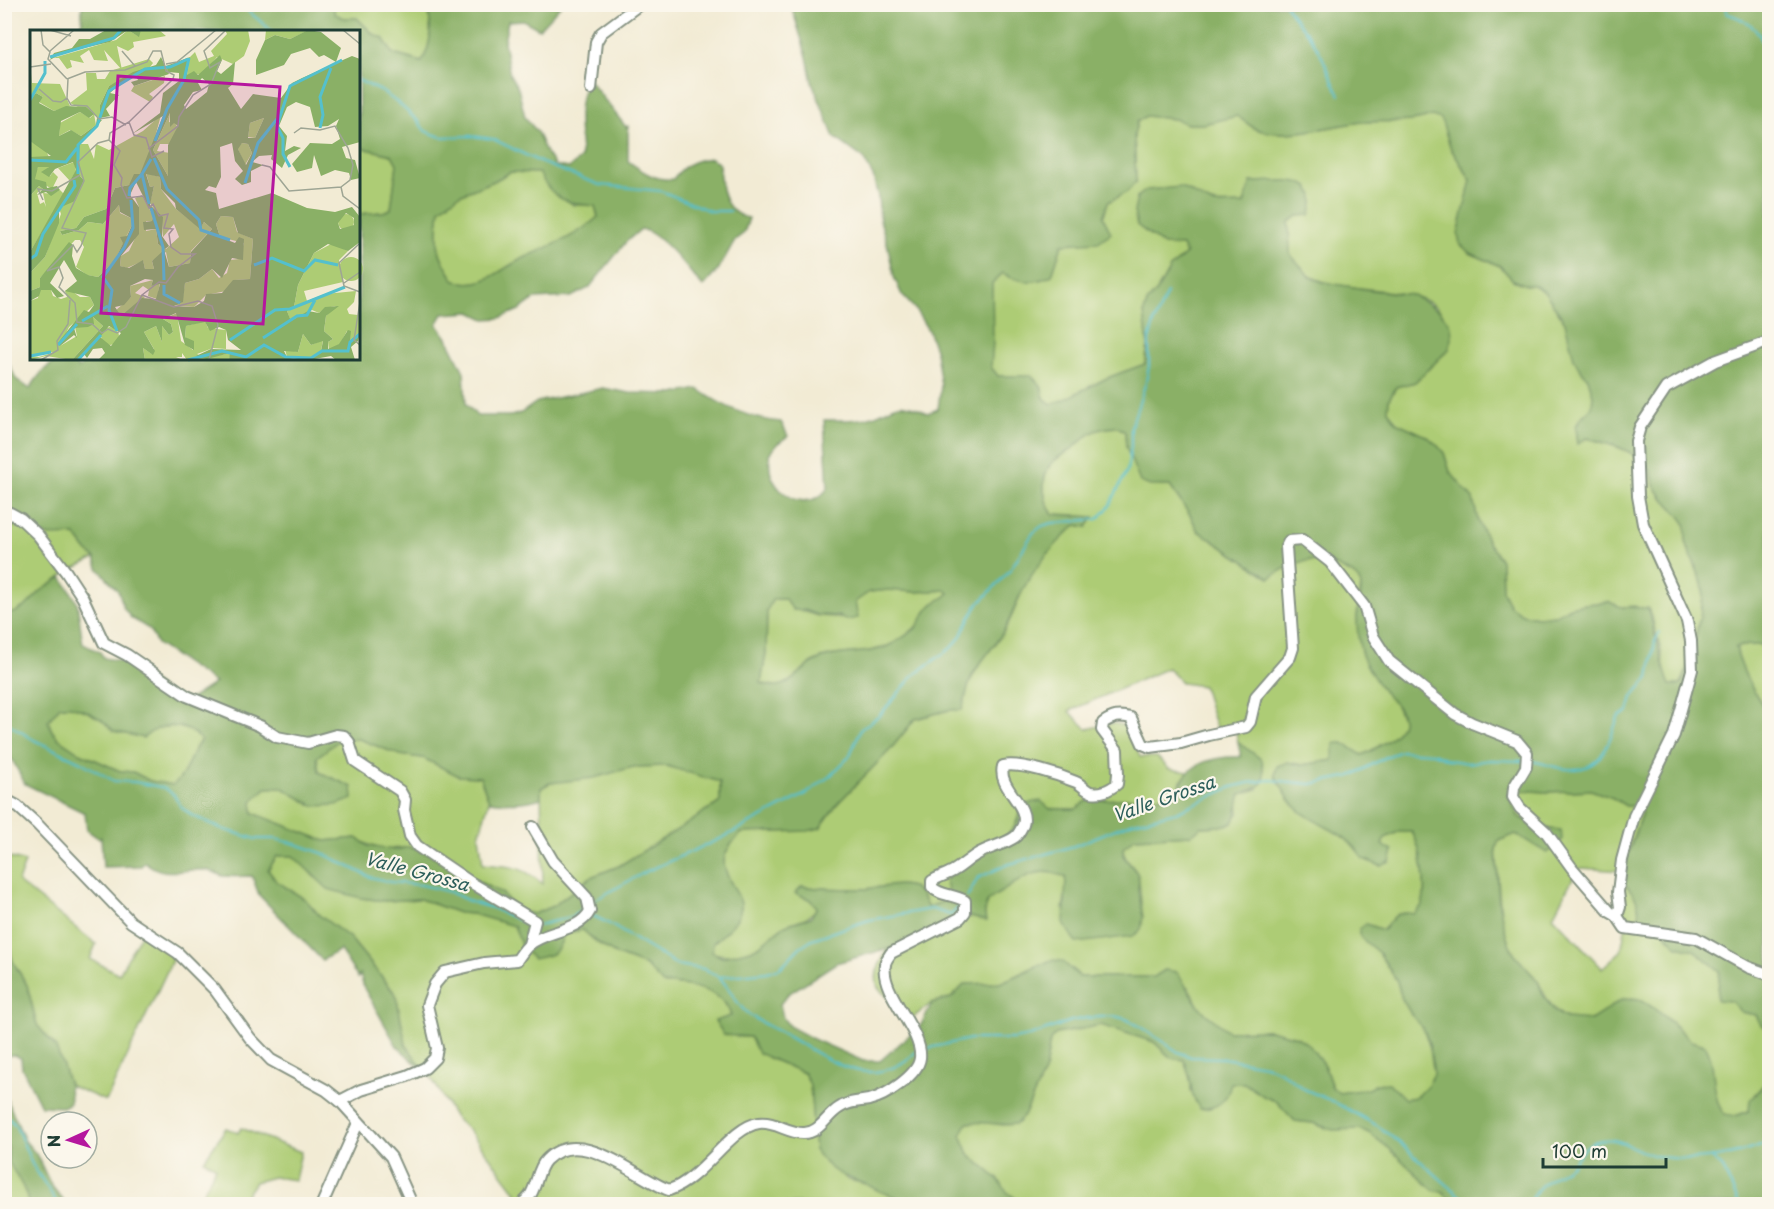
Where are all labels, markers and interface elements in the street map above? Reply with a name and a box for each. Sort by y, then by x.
inset map [30,30,360,360]
water label: Valle Grossa [1109,767,1219,828]
water label: Valle Grossa [362,844,473,898]
north arrow [39,1110,99,1170]
scale bar [1543,1131,1666,1169]
text: N [41,1134,65,1148]
text: 100 m [1552,1137,1607,1164]

